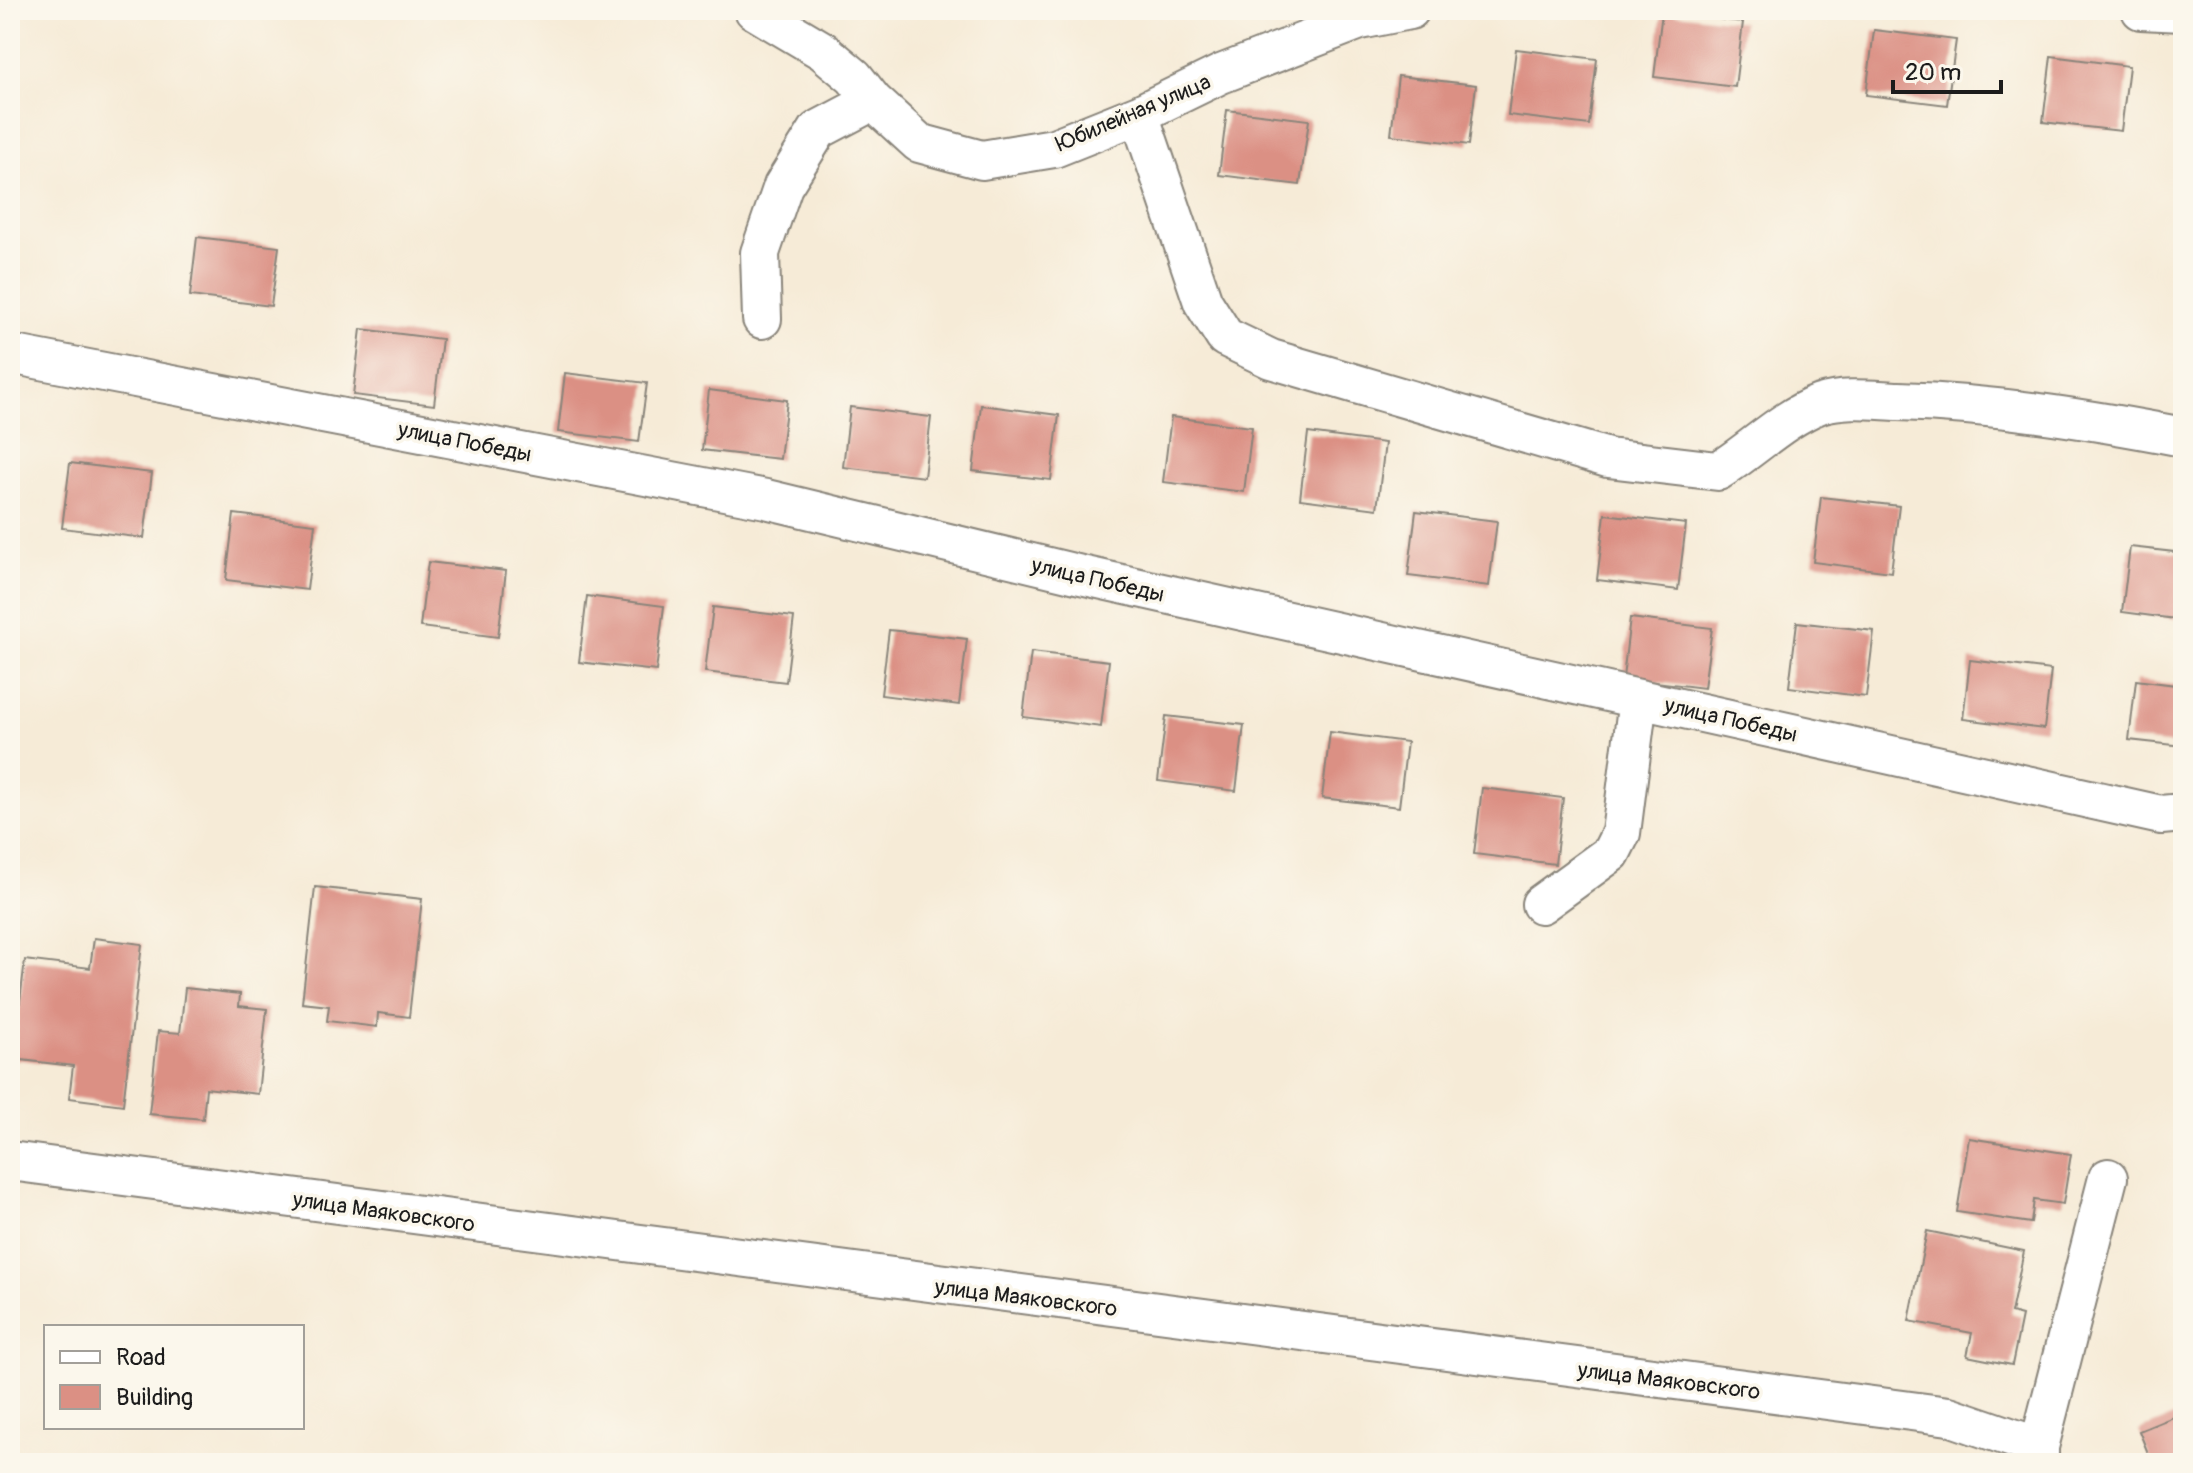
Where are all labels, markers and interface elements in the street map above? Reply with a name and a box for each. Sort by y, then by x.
scale bar [1893,44,2001,94]
text: 20 m [1905,58,1961,87]
street label: Юбилейная улица [1052,68,1215,158]
street label: улица Победы [395,415,534,469]
street label: улица Победы [1028,551,1167,609]
street label: улица Победы [1661,691,1800,749]
street label: улица Маяковского [290,1185,477,1239]
street label: улица Маяковского [932,1273,1119,1323]
legend [44,1325,304,1429]
text: Road [116,1343,166,1372]
street label: улица Маяковского [1575,1356,1762,1406]
text: Building [116,1383,193,1412]

